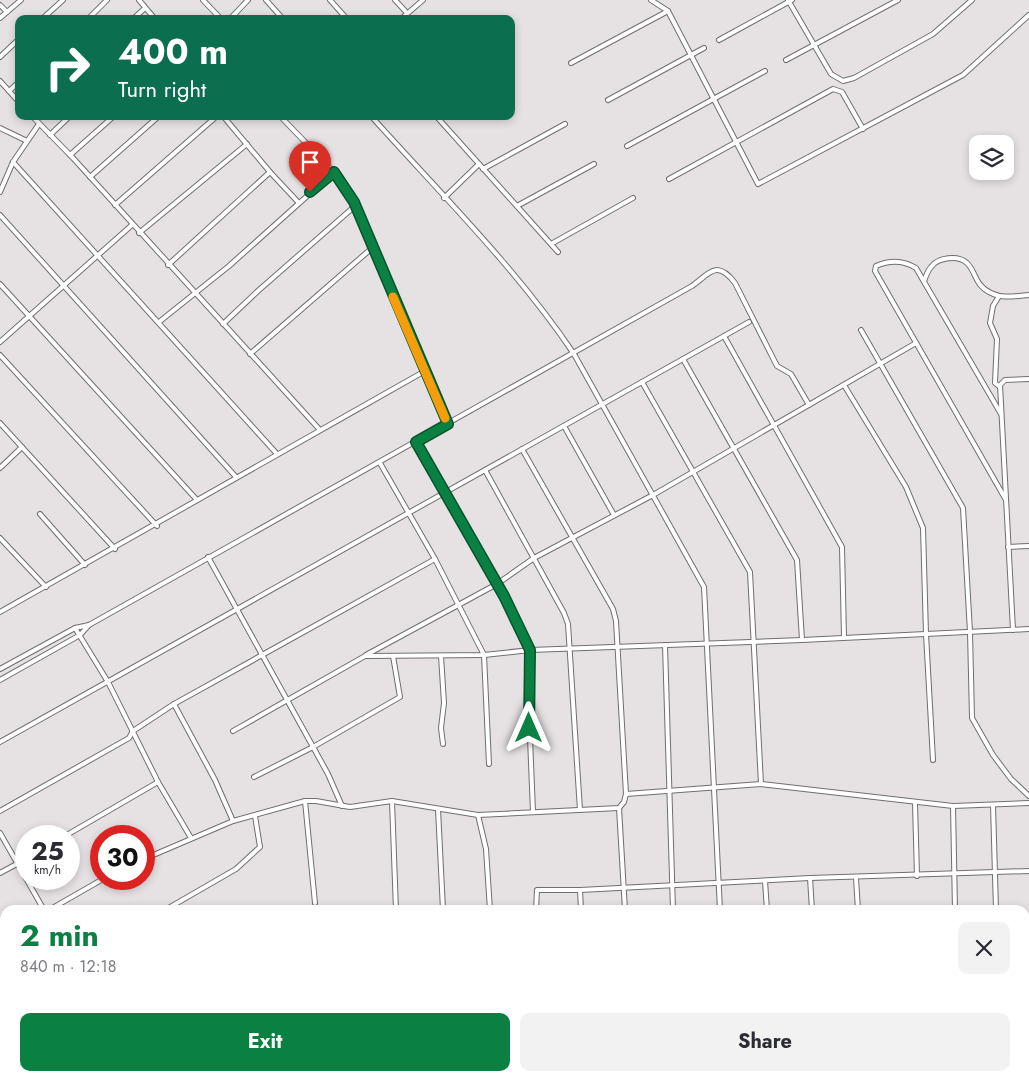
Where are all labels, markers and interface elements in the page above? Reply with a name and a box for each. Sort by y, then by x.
text: 400 m [118,27,228,77]
icon: right [35,35,100,100]
text: Turn right [118,73,206,105]
map controls [969,135,1014,180]
button: layers [969,135,1014,180]
pin [289,141,331,192]
icon: arrive [296,148,324,176]
position arrow [502,701,554,753]
speed limit sign: 30 [90,825,155,890]
text: 25 [31,833,64,869]
text: km/h [34,861,61,879]
text: 2 min [20,914,99,957]
button: close [958,922,1010,974]
text: 840 m · 12:18 [20,955,116,978]
button: Exit [20,1013,510,1071]
button: Share [520,1013,1010,1071]

